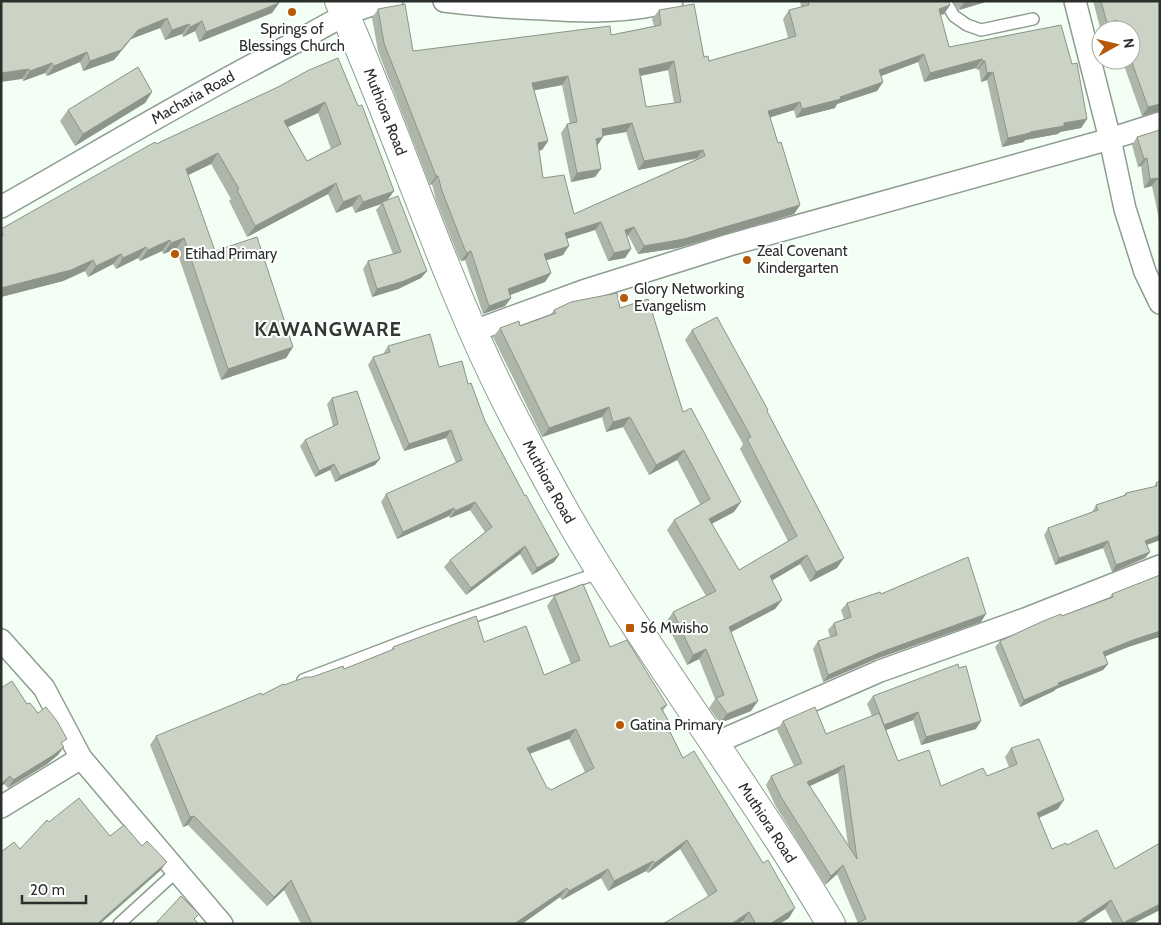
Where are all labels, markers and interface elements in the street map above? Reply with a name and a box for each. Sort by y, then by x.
marker: Springs of Blessings Church [286,6,298,18]
place label: Springs of Blessings Church [239,20,345,55]
north arrow [1091,20,1141,70]
text: N [1119,37,1138,49]
street label: Muthiora Road [360,66,410,158]
street label: Macharia Road [148,67,238,128]
place label: Zeal Covenant Kindergarten [757,242,848,277]
place label: Etihad Primary [185,245,278,263]
marker: Etihad Primary [169,248,181,260]
marker: Zeal Covenant Kindergarten [741,254,753,266]
place label: Glory Networking Evangelism [634,280,745,315]
marker: Glory Networking Evangelism [618,292,630,304]
district label: KAWANGWARE [254,317,402,341]
street label: Muthiora Road [519,437,579,527]
place label: 56 Mwisho [640,619,709,637]
marker: 56 Mwisho [624,622,636,634]
place label: Gatina Primary [630,716,724,734]
marker: Gatina Primary [614,719,626,731]
street label: Muthiora Road [734,779,800,866]
scale bar [22,872,86,904]
text: 20 m [30,881,65,899]

